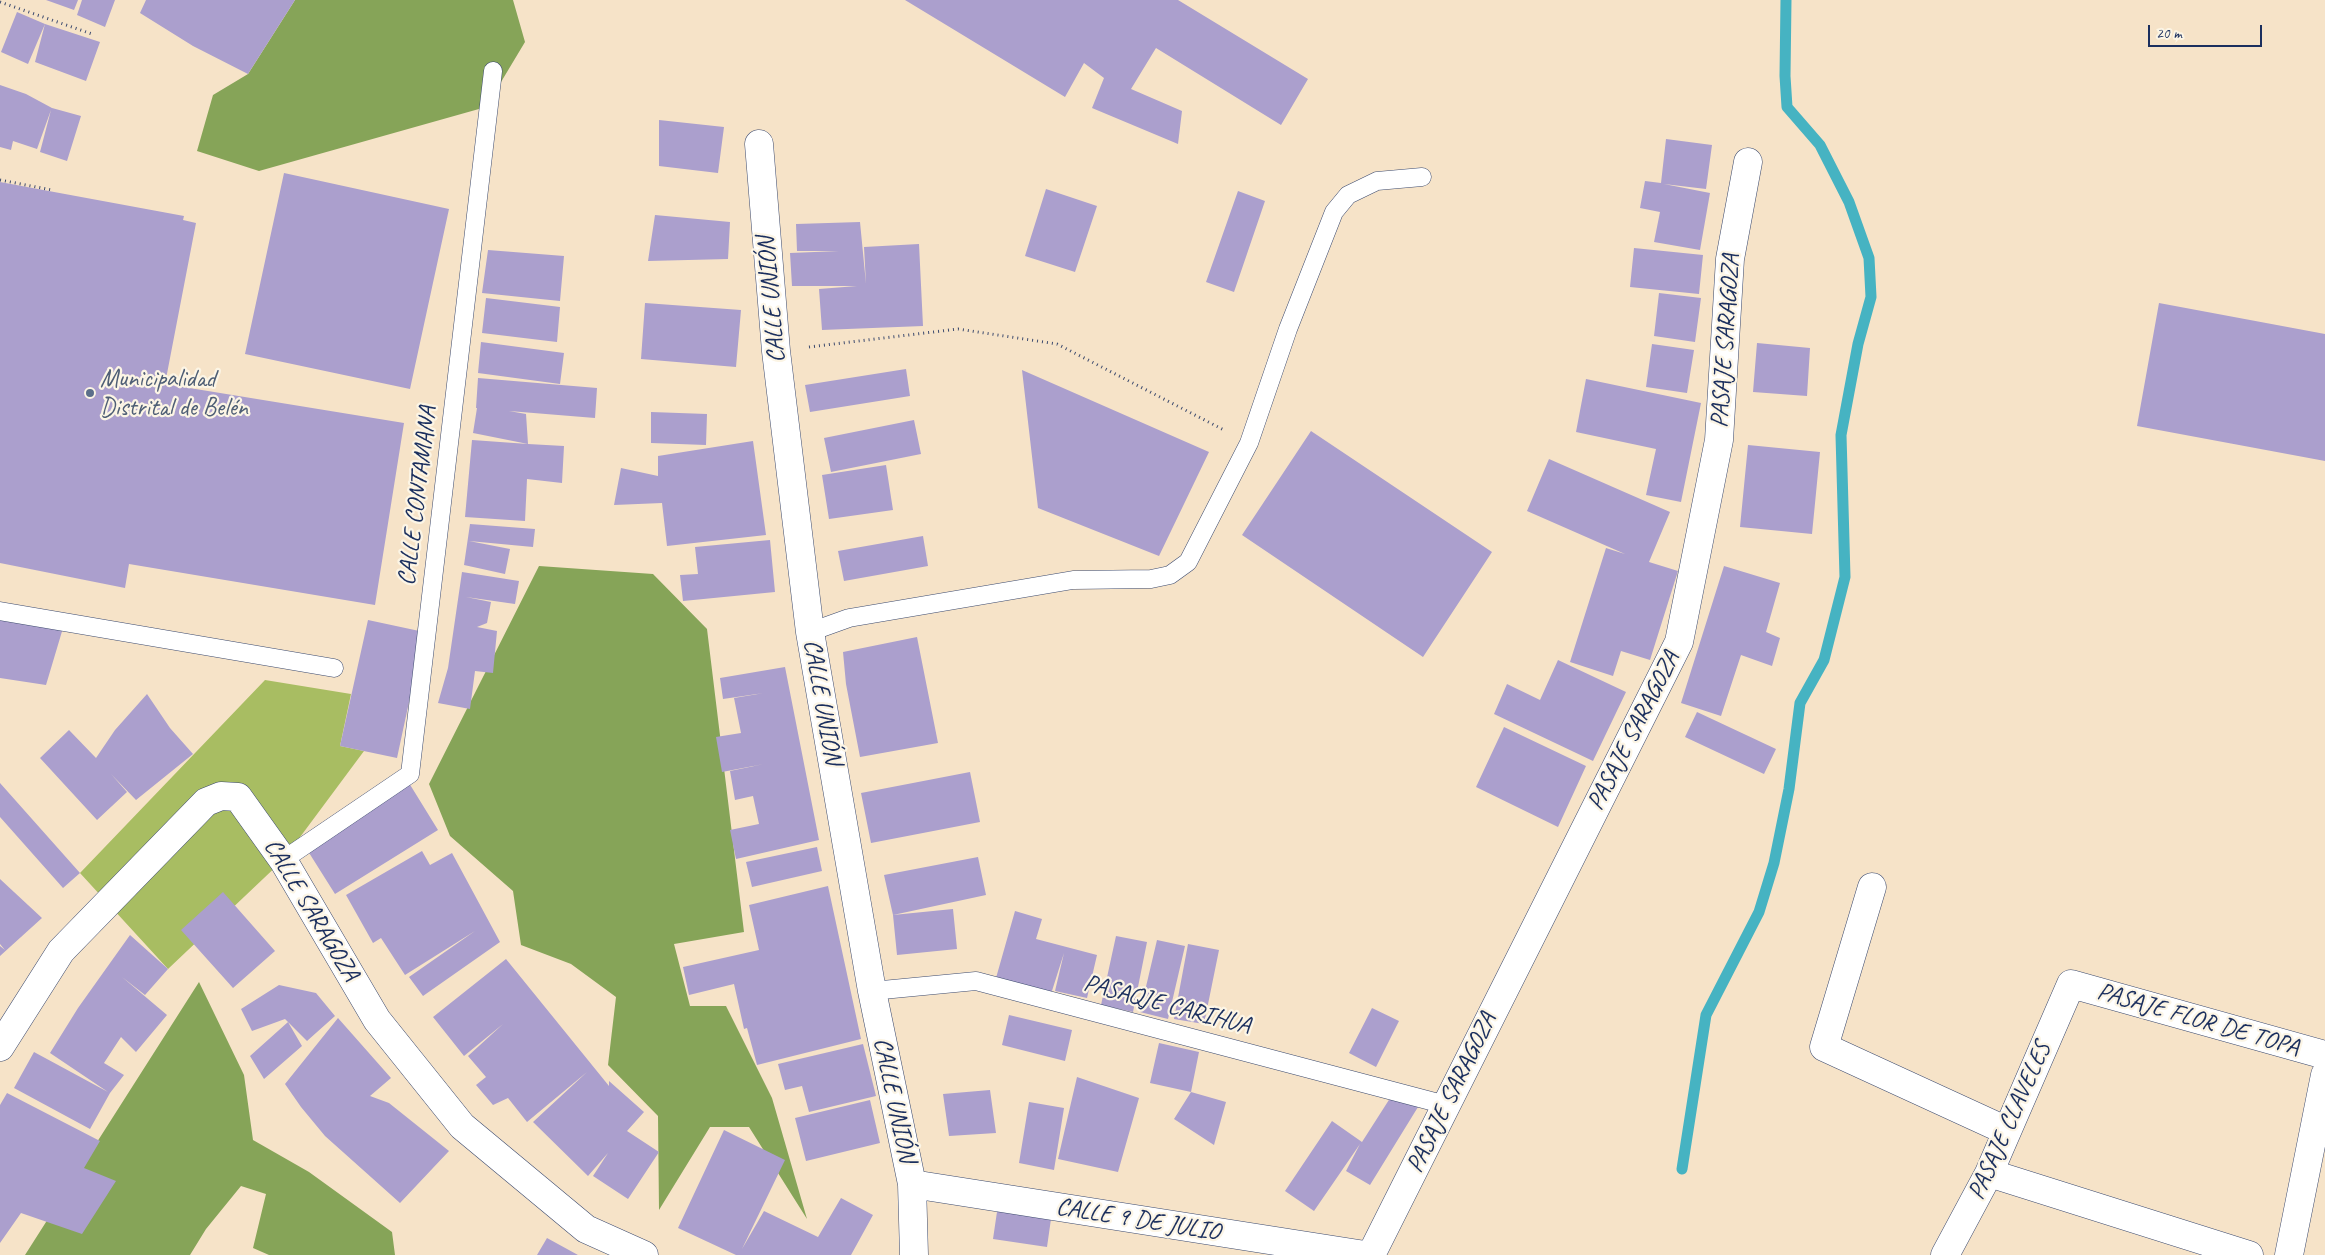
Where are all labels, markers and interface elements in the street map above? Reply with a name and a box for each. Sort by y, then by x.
scale bar [2150,15,2264,47]
text: 20 m [2156,24,2182,43]
street label: CALLE UNIÓN [752,236,792,364]
street label: PASAJE SARAGOZA [1705,253,1747,429]
place label: Municipalidad Distrital de Belén [100,364,248,423]
marker: Municipalidad Distrital de Belén [84,387,96,399]
street label: CALLE CONTAMANA [392,405,444,587]
street label: CALLE UNIÓN [796,637,848,767]
street label: PASAJE SARAGOZA [1581,647,1687,815]
street label: CALLE SARAGOZA [257,833,365,987]
street label: PASAQJE CARIHUA [1080,968,1254,1042]
street label: PASAJE FLOR DE TOPA [2094,977,2302,1063]
street label: PASAJE SARAGOZA [1400,1008,1504,1178]
street label: CALLE UNIÓN [866,1035,922,1165]
street label: PASAJE CLAVELES [1962,1038,2058,1204]
street label: CALLE 9 DE JULIO [1054,1192,1222,1248]

